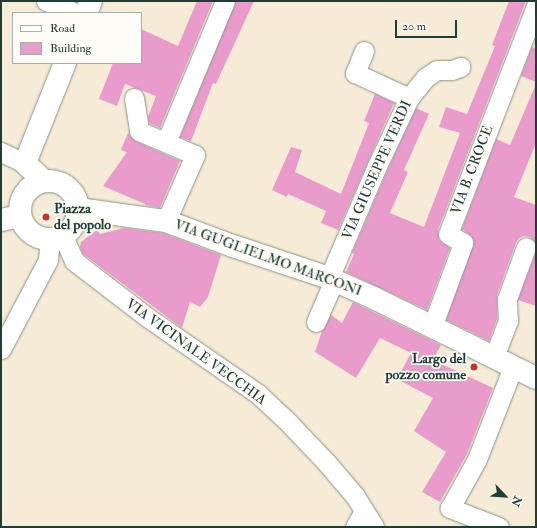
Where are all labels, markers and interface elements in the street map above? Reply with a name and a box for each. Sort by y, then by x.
legend [12,12,142,64]
scale bar [397,12,459,38]
text: 20 m [402,19,426,34]
text: Road [50,21,75,36]
text: Building [50,41,91,56]
street label: VIA GIUSEPPE VERDI [339,98,415,242]
street label: VIA B. CROCE [447,123,497,217]
place label: Piazza del popolo [54,201,111,234]
marker: Piazza del popolo [41,212,51,222]
street label: VIA GUGLIELMO MARCONI [172,216,364,300]
street label: VIA VICINALE VECCHIA [123,295,269,409]
place label: Largo del pozzo comune [386,351,466,384]
marker: Largo del pozzo comune [469,362,479,372]
north arrow [485,476,525,516]
text: N [508,494,524,508]

